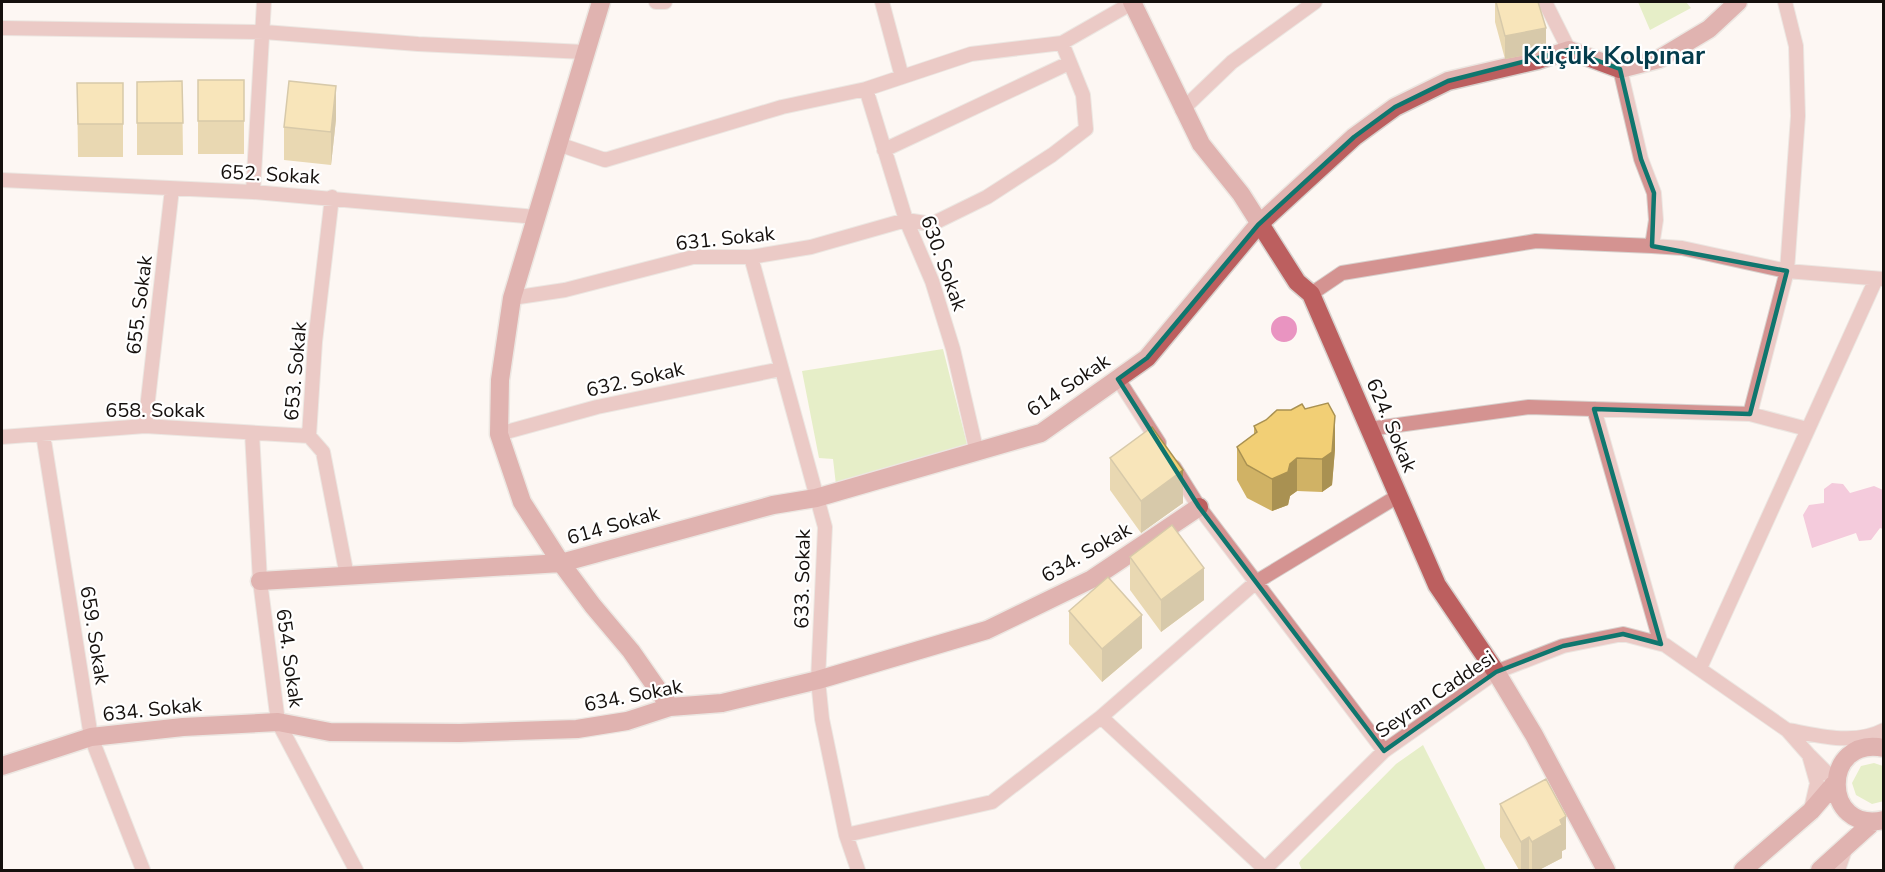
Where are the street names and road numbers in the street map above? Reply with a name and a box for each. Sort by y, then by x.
street label: 652. Sokak [220,158,321,191]
street label: 630. Sokak [914,212,974,316]
street label: 631. Sokak [674,220,777,257]
street label: 655. Sokak [120,253,159,356]
street label: 653. Sokak [278,319,313,422]
street label: 614 Sokak [1021,347,1116,423]
street label: 632. Sokak [584,355,688,404]
street label: 624. Sokak [1360,374,1424,477]
street label: 658. Sokak [105,397,206,424]
street label: 614 Sokak [564,499,664,552]
street label: 634. Sokak [1036,515,1137,589]
street label: 633. Sokak [788,528,817,629]
street label: 659. Sokak [73,584,116,687]
street label: 654. Sokak [269,607,310,710]
street label: Seyran Caddesi [1370,644,1501,745]
street label: 634. Sokak [582,673,686,718]
street label: 634. Sokak [101,691,204,728]

